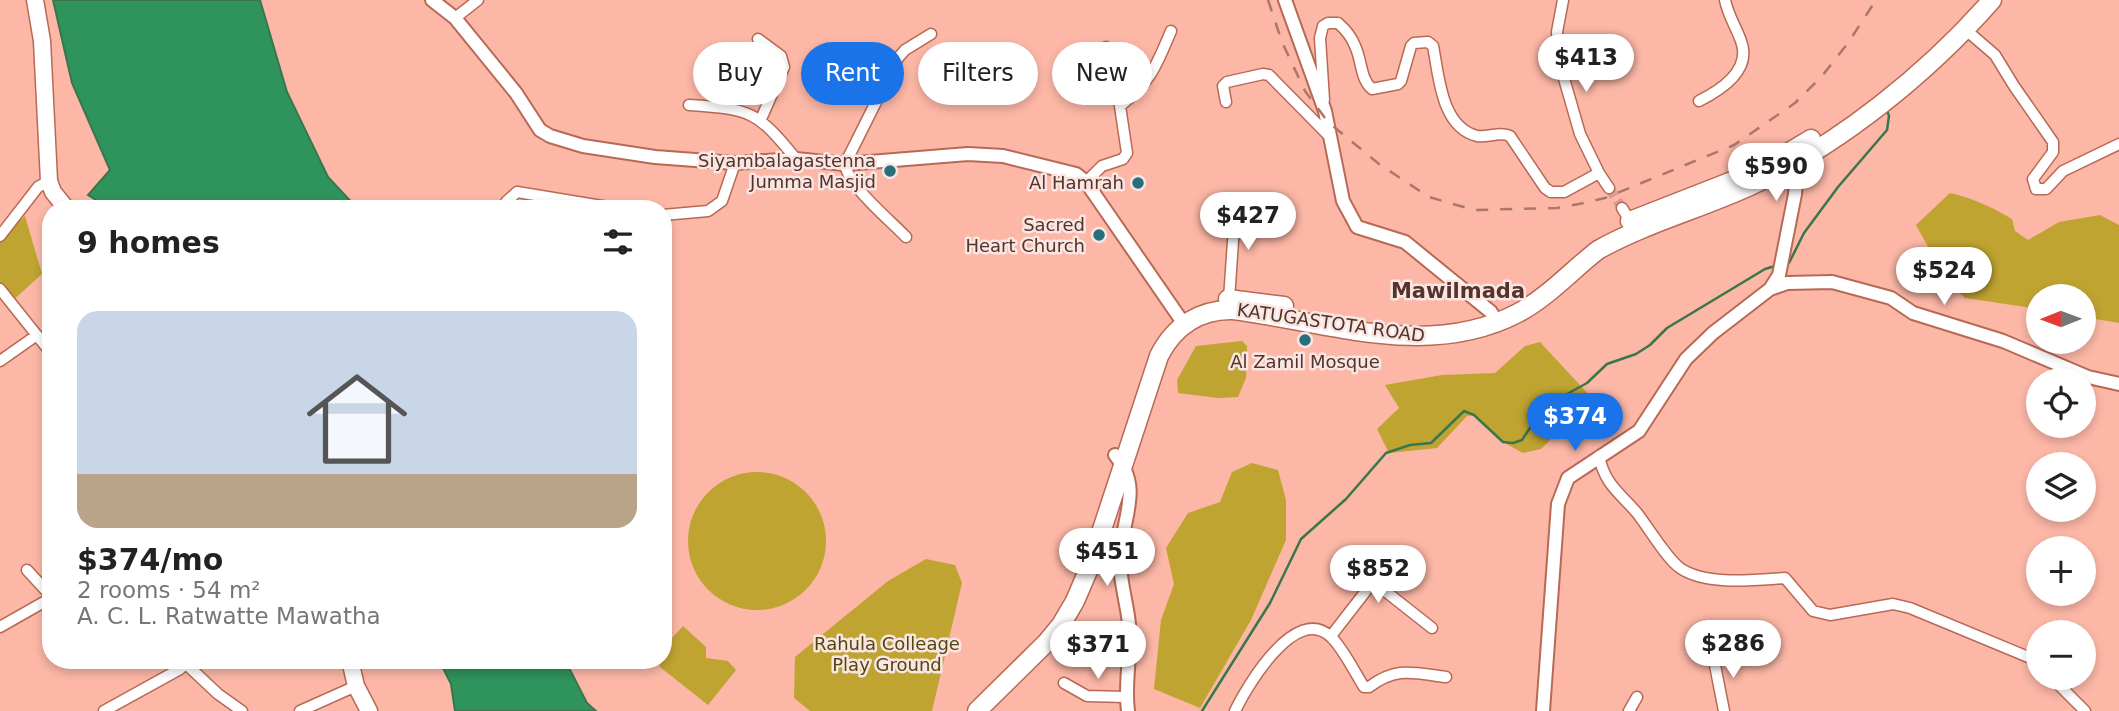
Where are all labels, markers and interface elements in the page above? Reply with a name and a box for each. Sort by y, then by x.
pin: $413 [1545,34,1627,94]
chip: Buy [693,42,787,105]
chip: Rent [801,42,904,105]
chip: Filters [918,42,1038,105]
chip: New [1052,42,1152,105]
text: $413 [1554,44,1618,70]
pin: $590 [1735,144,1817,203]
place label: Siyambalagastenna Jumma Masjid [698,150,876,192]
text: $590 [1744,153,1808,179]
marker: Siyambalagastenna Jumma Masjid [882,163,898,179]
place label: Al Hamrah [1029,172,1124,193]
marker: Al Hamrah [1130,175,1146,191]
pin: $427 [1207,192,1289,252]
text: $427 [1216,202,1280,228]
place label: Sacred Heart Church [965,214,1085,256]
icon: filters [599,223,637,261]
text: 9 homes [77,225,220,260]
marker: Sacred Heart Church [1091,227,1107,243]
pin: $524 [1903,247,1985,307]
text: $524 [1912,257,1976,283]
district label: Mawilmada [1391,279,1525,303]
north arrow [2026,284,2096,354]
map controls [2026,284,2096,690]
street label: KATUGASTOTA ROAD [1236,299,1426,346]
marker: Al Zamil Mosque [1297,332,1313,348]
place label: Al Zamil Mosque [1230,351,1380,372]
icon: home [294,356,420,482]
button: locate [2026,368,2096,438]
pin: $374 [1534,393,1616,453]
text: $374 [1543,403,1607,429]
button: layers [2026,452,2096,522]
pin: $451 [1066,528,1148,588]
button: + [2026,536,2096,606]
text: $451 [1075,538,1139,564]
text: $374/mo [77,542,223,577]
pin: $852 [1337,546,1419,605]
text: $852 [1346,555,1410,581]
text: 2 rooms · 54 m² [77,577,261,603]
text: A. C. L. Ratwatte Mawatha [77,603,381,629]
pin: $286 [1692,620,1774,680]
button: − [2026,620,2096,690]
pin: $371 [1057,622,1139,681]
text: $286 [1701,630,1765,656]
text: $371 [1066,631,1130,657]
park label: Rahula Colleage Play Ground [814,633,960,675]

